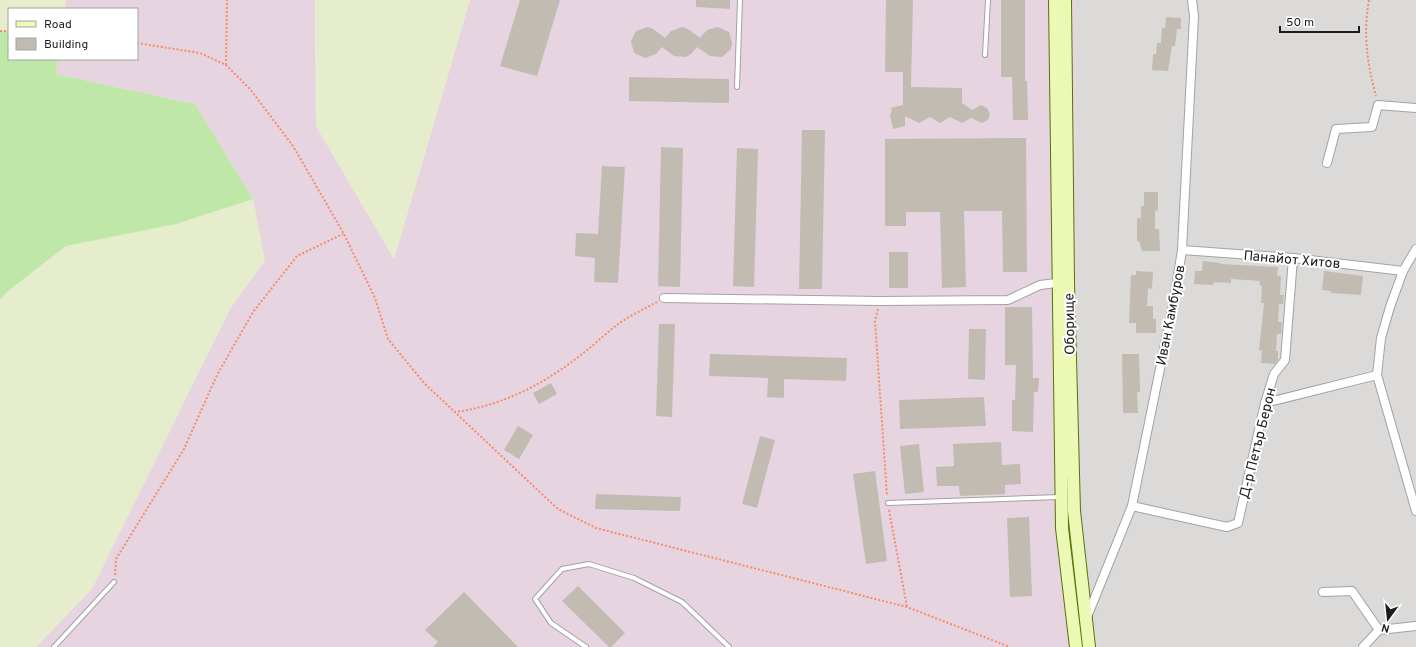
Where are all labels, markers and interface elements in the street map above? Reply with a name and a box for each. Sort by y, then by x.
legend [8,8,138,60]
scale bar [1280,8,1359,34]
text: 50 m [1286,15,1314,31]
text: Road [44,17,72,33]
text: Building [44,37,88,53]
street label: Панайот Хитов [1243,248,1341,273]
street label: Иван Камбуров [1153,264,1190,367]
street label: Оборище [1061,293,1080,355]
street label: Д-р Петър Берон [1236,386,1280,501]
north arrow [1368,599,1408,639]
text: N [1380,620,1391,635]

